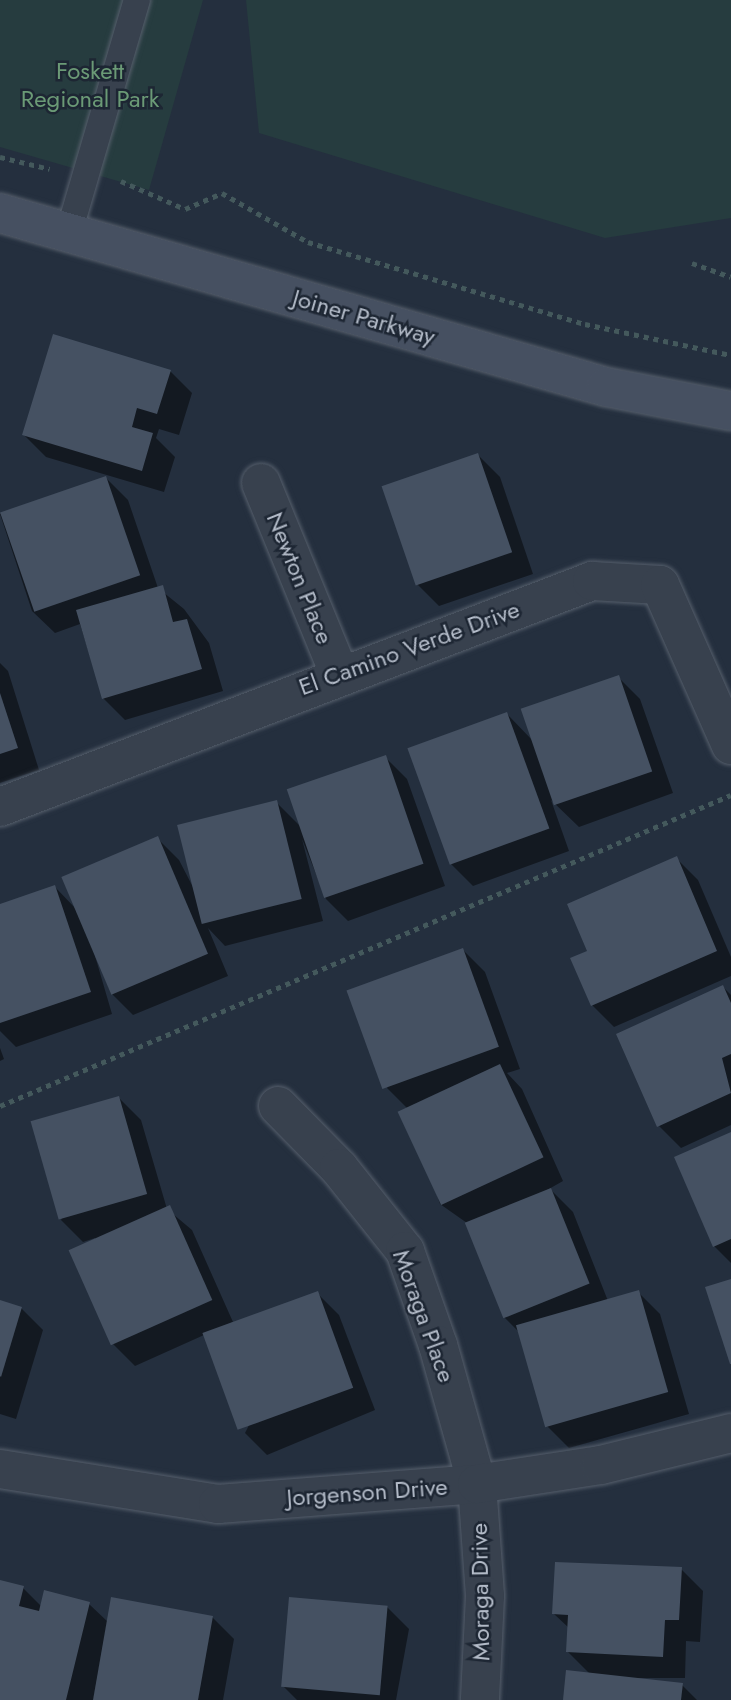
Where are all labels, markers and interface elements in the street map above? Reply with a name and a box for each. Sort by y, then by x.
park label: Foskett Regional Park [21,57,159,113]
street label: Joiner Parkway [289,283,439,351]
street label: Newton Place [260,508,340,648]
street label: El Camino Verde Drive [295,595,523,701]
street label: Moraga Place [387,1246,461,1386]
street label: Jorgenson Drive [286,1472,448,1512]
street label: Moraga Drive [464,1523,496,1661]

